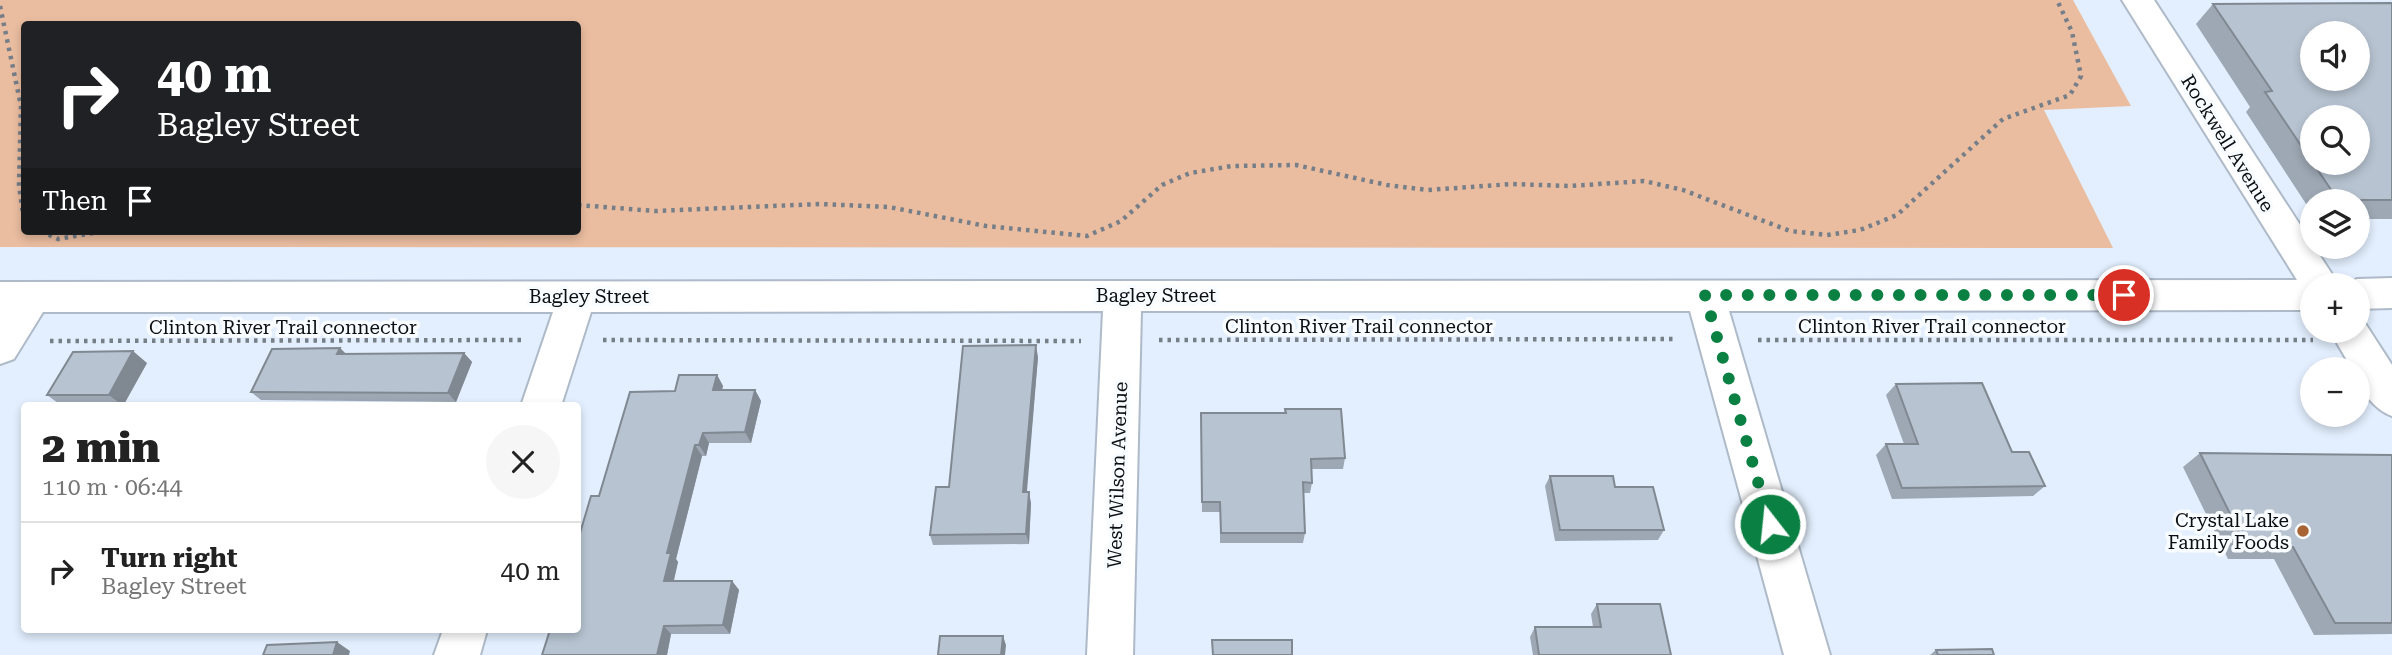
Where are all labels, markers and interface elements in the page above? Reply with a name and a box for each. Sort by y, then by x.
map controls [2300,21,2370,427]
button: sound [2300,21,2370,91]
text: 40 m [157,47,272,104]
icon: right [42,49,133,140]
street label: Rockwell Avenue [2176,70,2279,216]
button: search [2300,105,2370,175]
text: Bagley Street [157,106,360,144]
icon: arrive [121,182,159,220]
text: Then [42,186,107,216]
button: layers [2300,189,2370,259]
pin [2094,265,2154,325]
button: + [2300,273,2370,343]
icon: arrive [2105,276,2143,314]
street label: Bagley Street [1096,284,1216,307]
street label: Bagley Street [529,285,649,308]
street label: Clinton River Trail connector [1225,315,1493,338]
street label: Clinton River Trail connector [1798,315,2066,338]
street label: Clinton River Trail connector [149,316,417,339]
button: − [2300,357,2370,427]
street label: West Wilson Avenue [1103,381,1132,569]
text: 2 min [42,423,160,472]
button: close [486,425,560,499]
text: 110 m · 06:44 [42,474,182,501]
position arrow [1733,487,1807,561]
place label: Crystal Lake Family Foods [2168,509,2289,554]
marker: Crystal Lake Family Foods [2295,523,2311,539]
text: Turn right [101,543,237,573]
icon: right [42,552,80,590]
text: 40 m [501,556,560,586]
text: Bagley Street [101,573,247,600]

